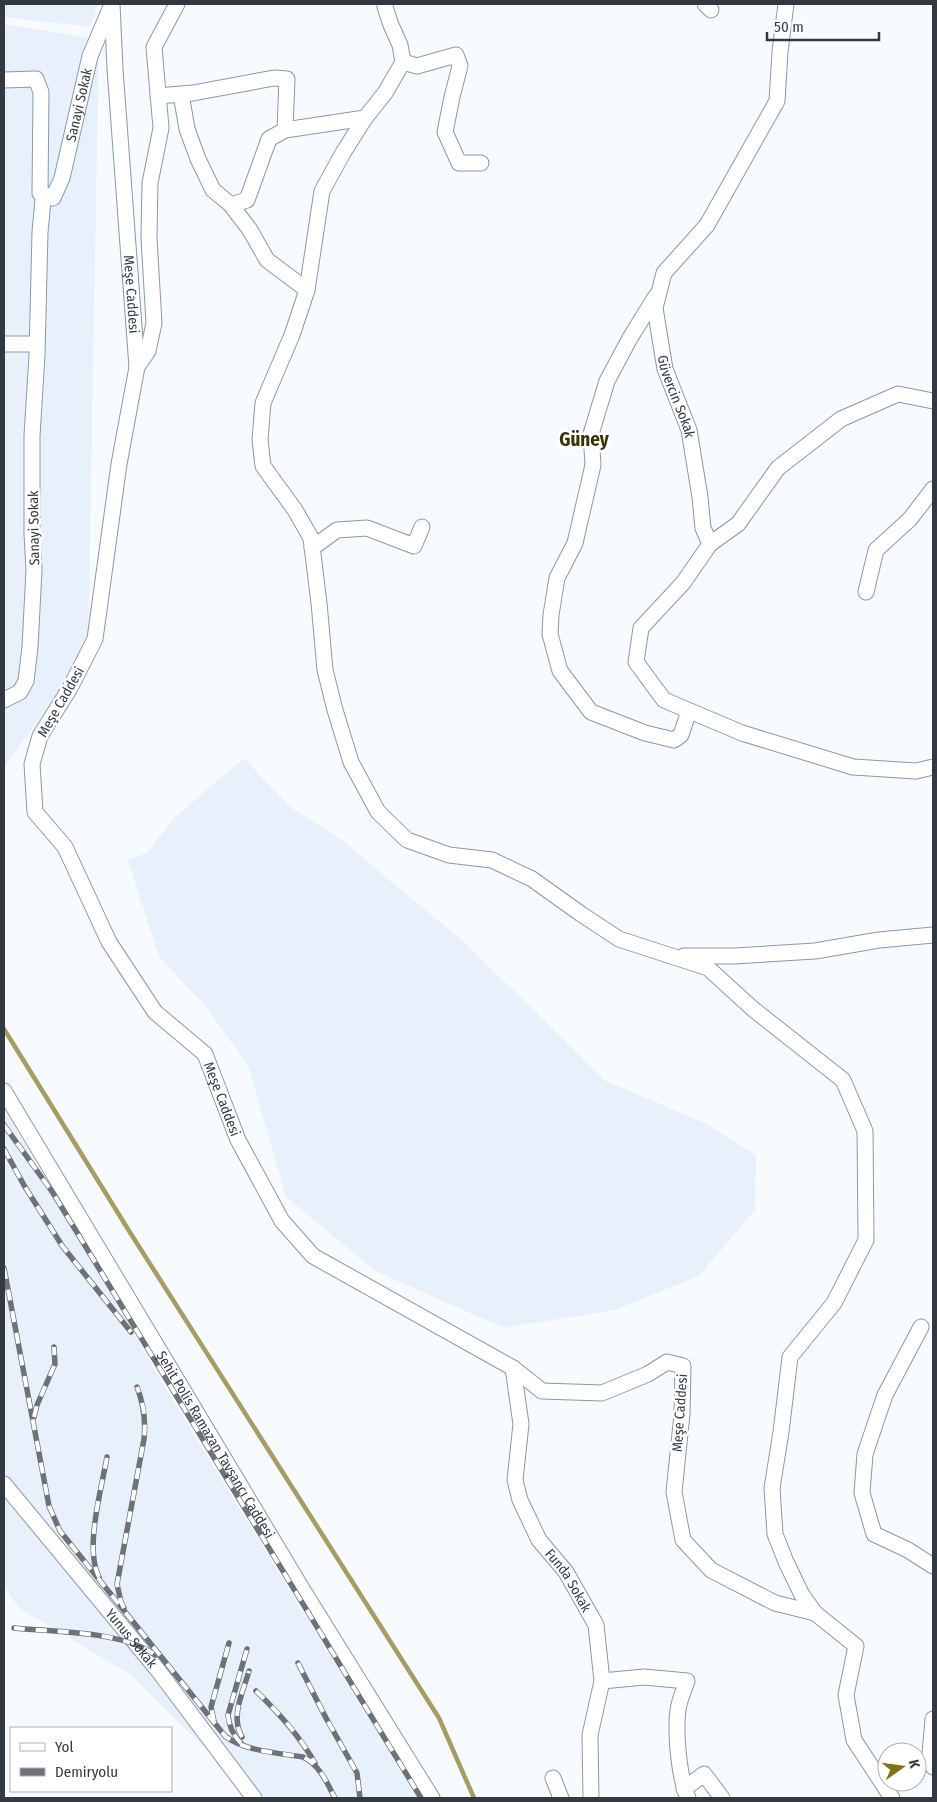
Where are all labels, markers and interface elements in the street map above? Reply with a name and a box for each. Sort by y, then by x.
scale bar [767,10,880,42]
text: 50 m [774,18,804,36]
street label: Sanayi Sokak [62,66,96,143]
street label: Meşe Caddesi [120,255,143,334]
street label: Güvercin Sokak [654,354,699,440]
district label: Güney [559,428,610,451]
street label: Sanayi Sokak [25,490,43,566]
street label: Meşe Caddesi [34,664,88,740]
street label: Meşe Caddesi [200,1059,244,1139]
street label: Şehit Polis Ramazan Tavşancı Caddesi [153,1348,278,1541]
street label: Meşe Caddesi [669,1373,691,1453]
street label: Funda Sokak [542,1545,595,1615]
street label: Yunus Sokak [102,1605,161,1672]
legend [10,1727,172,1792]
text: Yol [55,1738,73,1756]
north arrow [877,1742,927,1792]
text: K [905,1758,924,1771]
text: Demiryolu [55,1763,118,1781]

